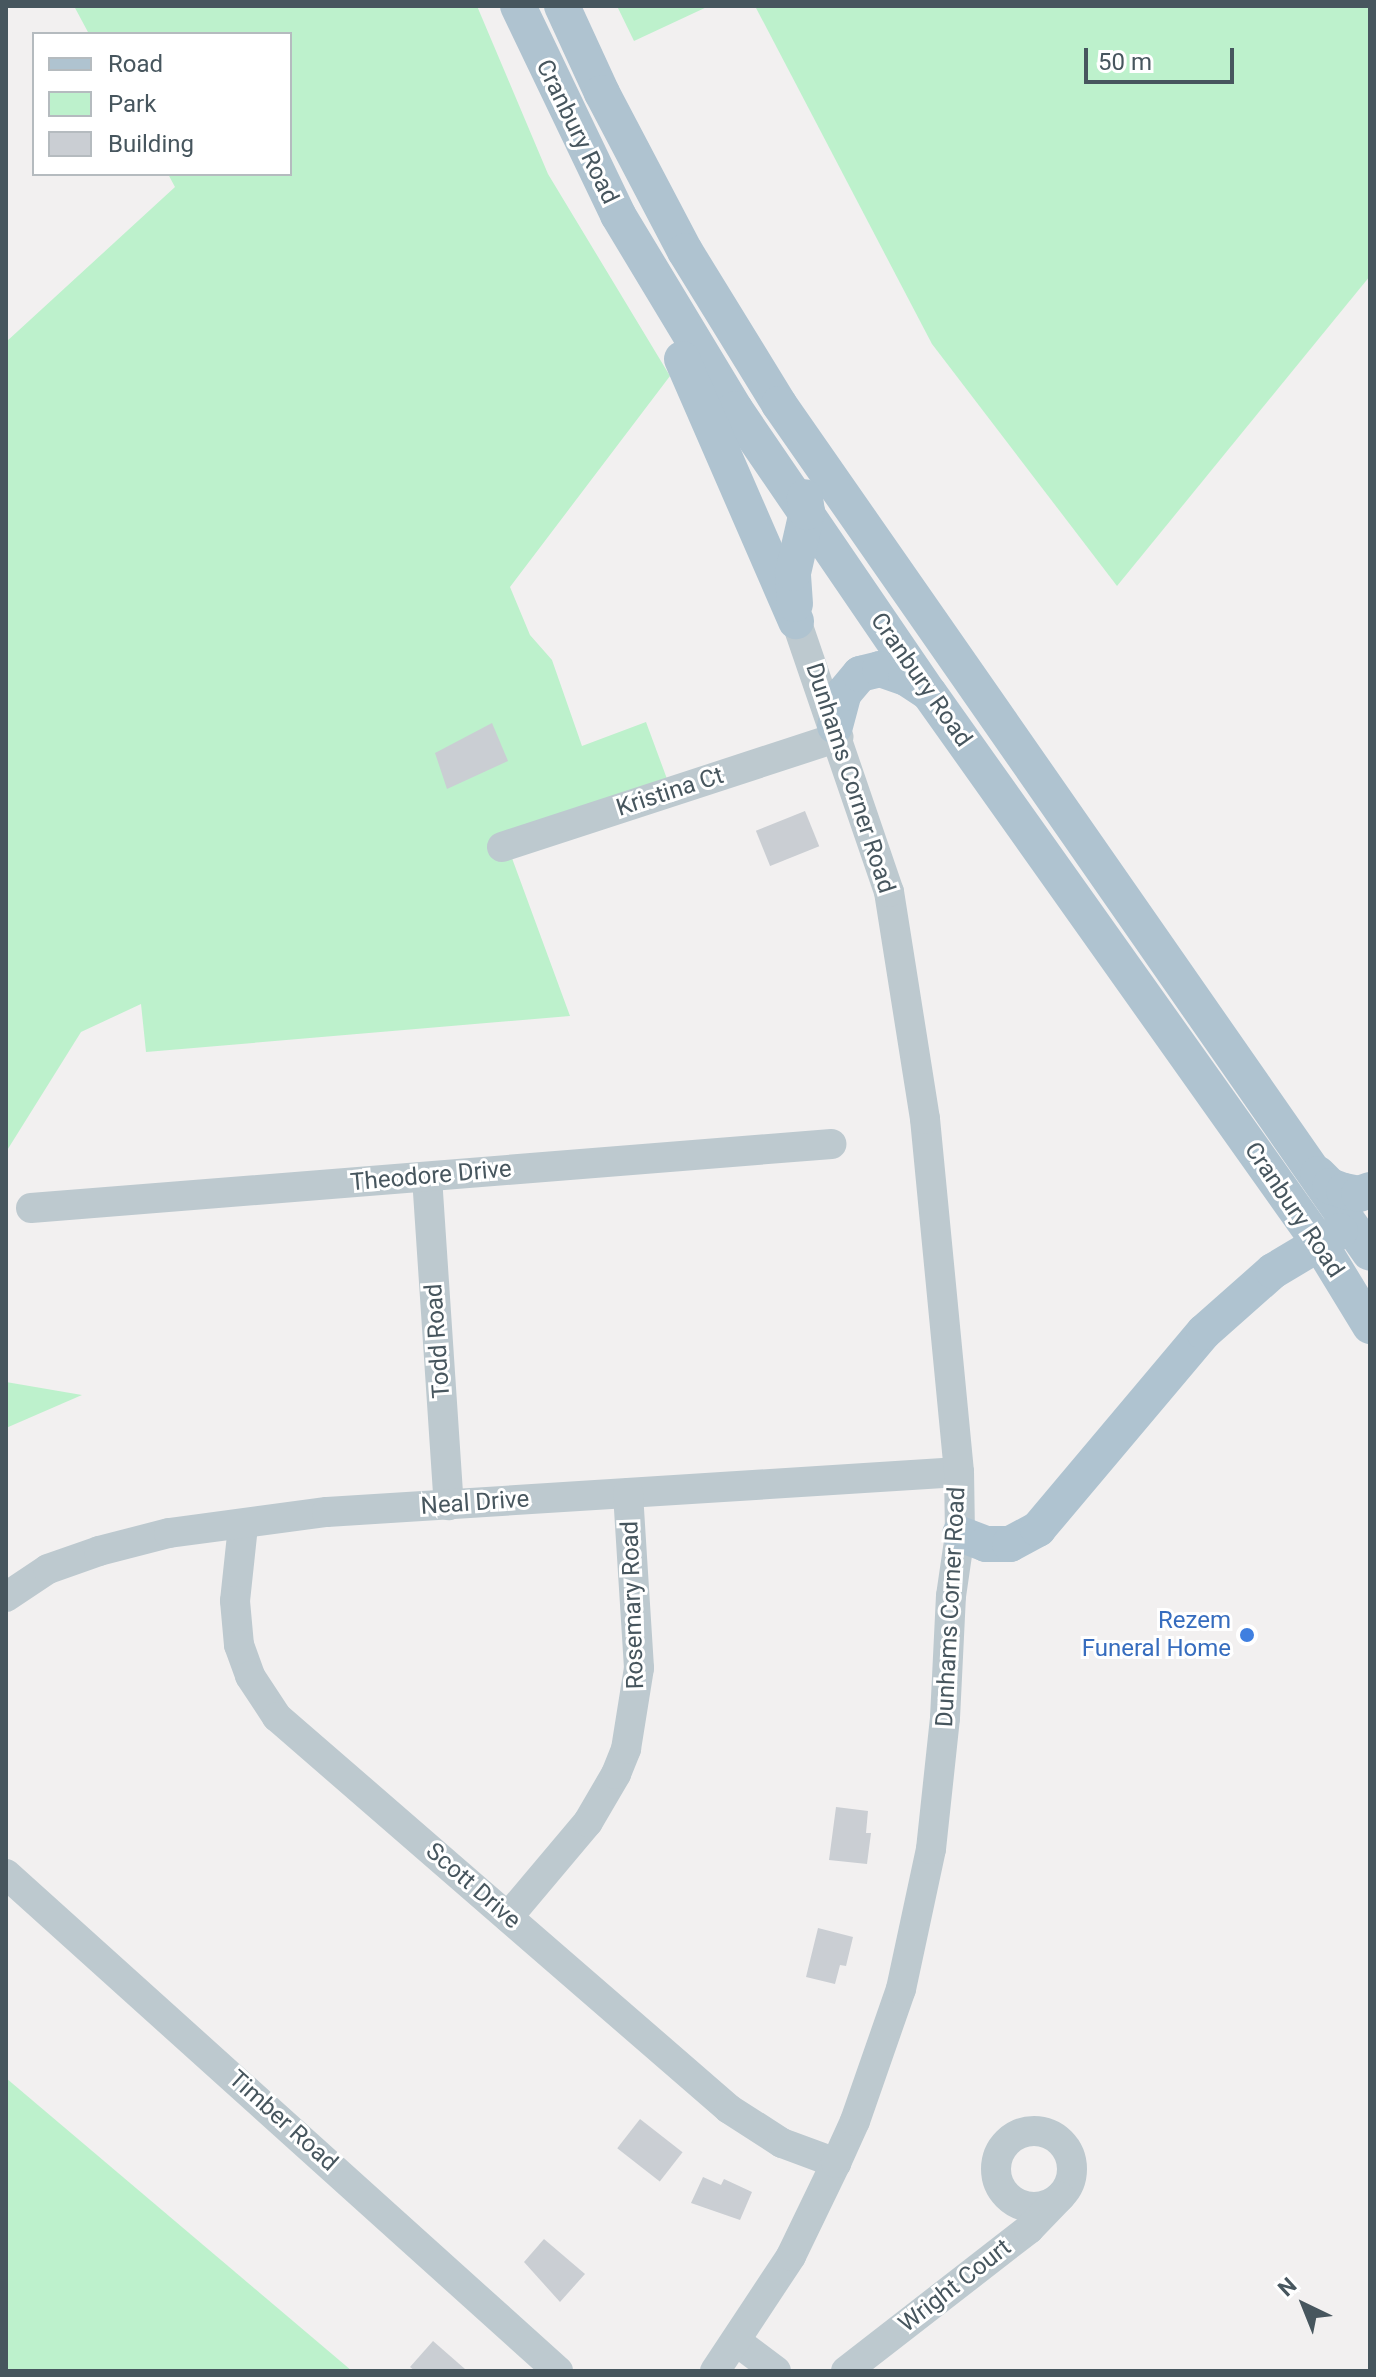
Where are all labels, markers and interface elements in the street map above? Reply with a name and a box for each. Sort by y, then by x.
legend [32,32,292,176]
scale bar [1088,32,1238,82]
text: 50 m [1098,48,1152,76]
text: Road [108,50,163,78]
street label: Cranbury Road [530,55,624,209]
text: Park [108,90,156,118]
text: Building [108,130,194,158]
street label: Cranbury Road [864,607,978,753]
street label: Dunhams Corner Road [799,659,901,897]
street label: Kristina Ct [613,761,727,823]
street label: Cranbury Road [1238,1137,1350,1283]
street label: Theodore Drive [349,1155,513,1197]
street label: Todd Road [420,1283,456,1399]
street label: Neal Drive [420,1485,530,1521]
street label: Dunhams Corner Road [930,1486,972,1728]
street label: Rosemary Road [616,1520,650,1690]
place label: Rezem Funeral Home [1082,1607,1231,1663]
marker: Rezem Funeral Home [1238,1626,1256,1644]
street label: Scott Drive [420,1837,526,1935]
street label: Timber Road [223,2065,343,2177]
street label: Wright Court [893,2233,1017,2339]
north arrow [1264,2265,1344,2345]
text: N [1273,2273,1301,2302]

